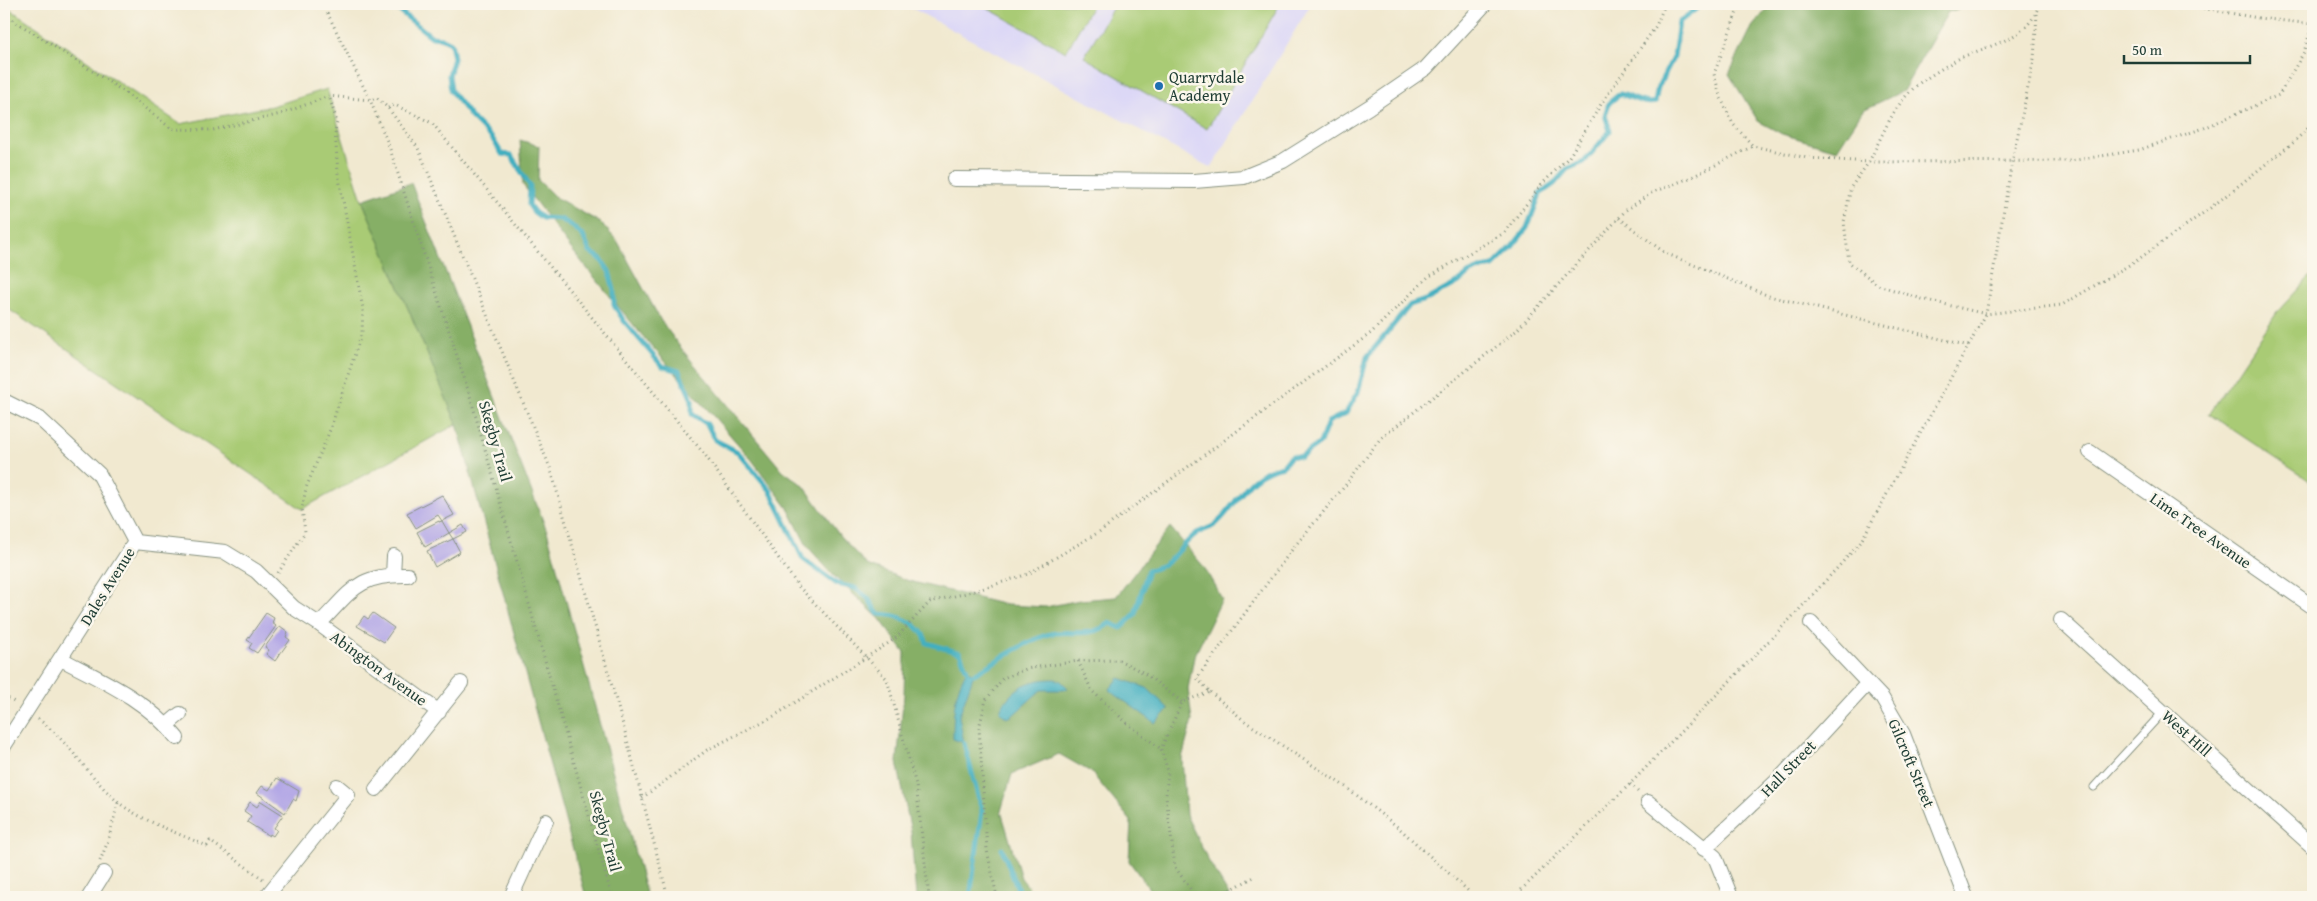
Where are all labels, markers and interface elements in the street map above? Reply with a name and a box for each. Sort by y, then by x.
scale bar [2124,32,2251,64]
text: 50 m [2132,39,2163,60]
place label: Quarrydale Academy [1169,65,1244,107]
marker: Quarrydale Academy [1153,80,1165,92]
street label: Skegby Trail [473,398,519,485]
street label: Lime Tree Avenue [2145,486,2257,574]
street label: Dales Avenue [73,542,141,630]
street label: Abington Avenue [325,625,433,711]
street label: West Hill [2157,704,2218,762]
street label: Gilcroft Street [1882,715,1942,812]
street label: Hall Street [1755,734,1822,802]
street label: Skegby Trail [584,788,628,875]

